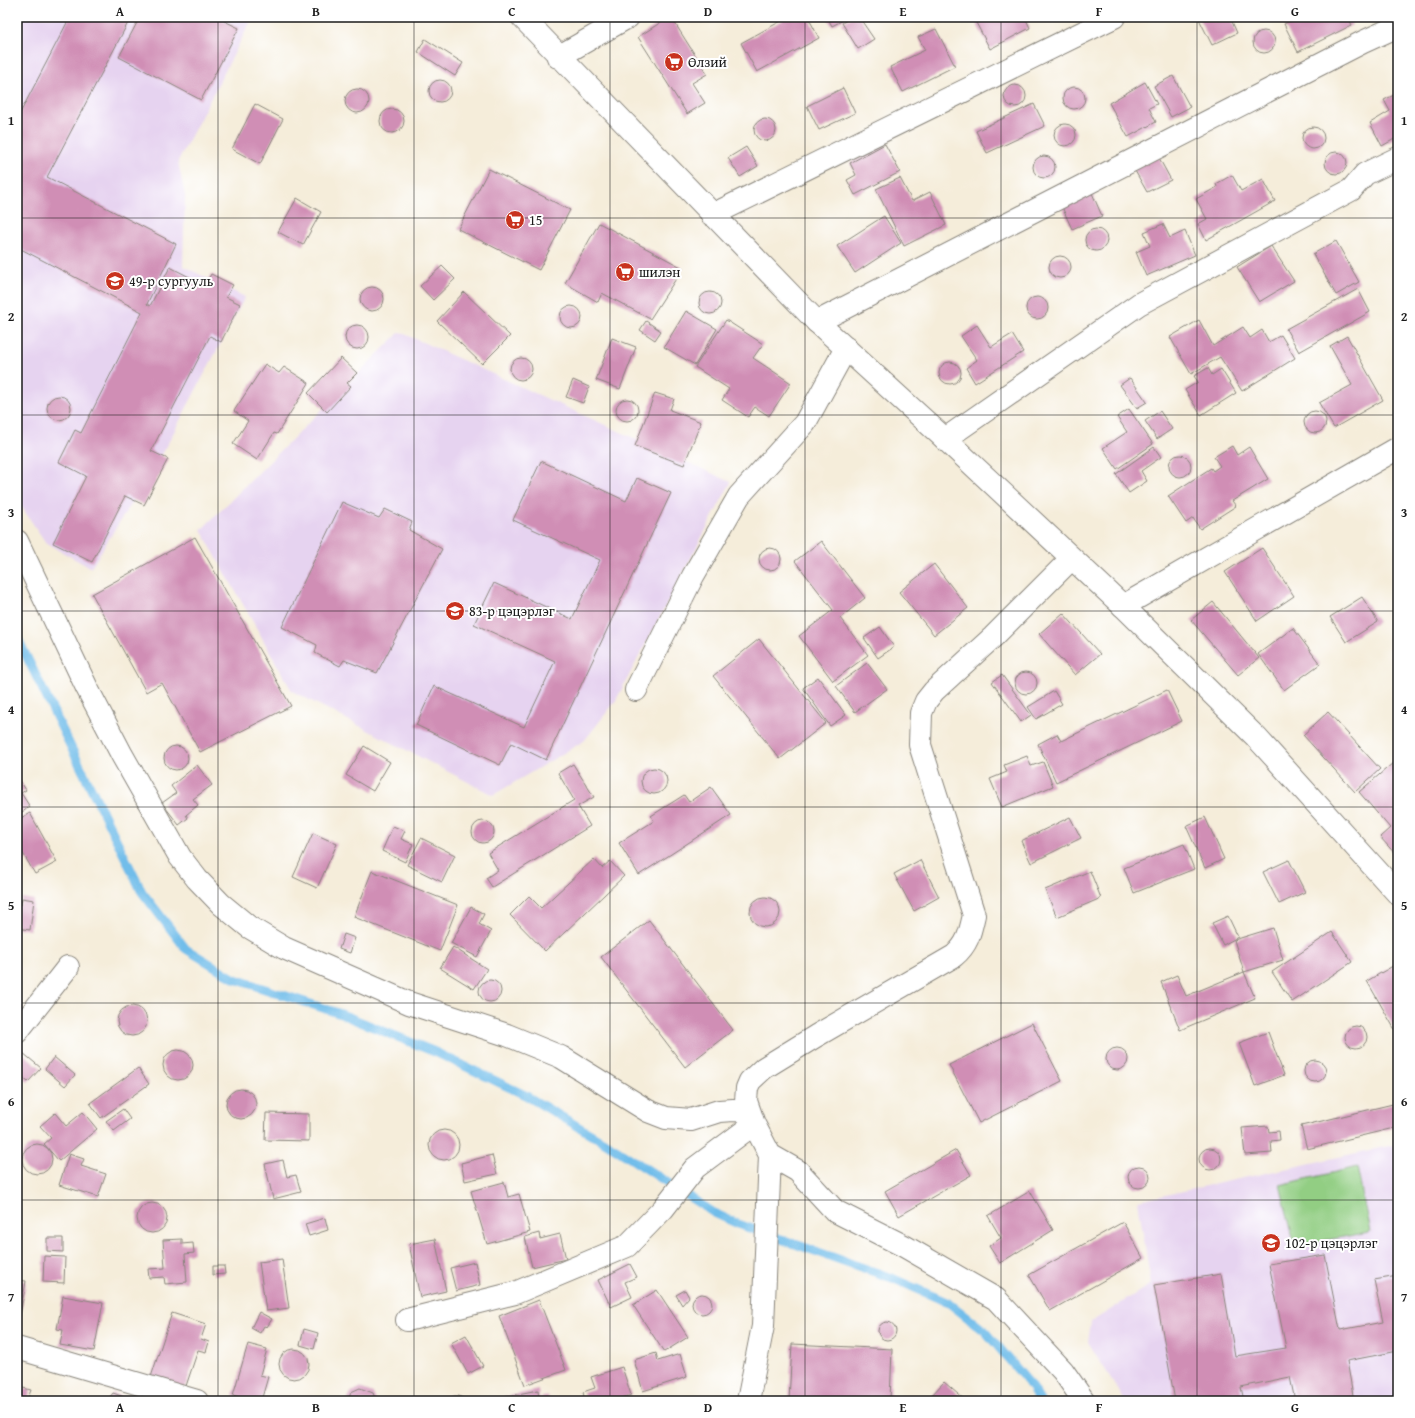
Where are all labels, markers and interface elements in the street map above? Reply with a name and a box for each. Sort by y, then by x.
text: A [116,2,125,21]
text: B [312,2,320,21]
text: C [508,2,516,21]
text: D [704,2,712,21]
text: E [900,2,907,21]
text: F [1096,2,1103,21]
text: G [1291,2,1299,21]
supermarket icon: Өлзий [663,51,685,73]
place label: Өлзий [688,52,727,72]
text: 1 [8,111,14,130]
text: 1 [1401,111,1407,130]
supermarket icon: 15 [504,209,526,231]
place label: 15 [529,210,542,230]
supermarket icon: шилэн [614,261,636,283]
place label: шилэн [639,262,680,282]
school or university icon: 49-р сургууль [104,270,126,292]
place label: 49-р сургууль [129,271,214,291]
text: 2 [8,307,15,326]
text: 2 [1401,307,1408,326]
text: 3 [8,503,14,522]
text: 3 [1401,503,1407,522]
school or university icon: 83-р цэцэрлэг [444,600,466,622]
place label: 83-р цэцэрлэг [469,601,555,621]
text: 4 [8,700,15,719]
text: 4 [1401,700,1408,719]
text: 5 [8,896,15,915]
text: 5 [1401,896,1408,915]
text: 6 [8,1092,15,1111]
text: 6 [1401,1092,1408,1111]
school or university icon: 102-р цэцэрлэг [1260,1232,1282,1254]
place label: 102-р цэцэрлэг [1285,1233,1378,1253]
text: 7 [8,1288,15,1307]
text: 7 [1401,1288,1408,1307]
text: A [116,1398,125,1417]
text: B [312,1398,320,1417]
text: C [508,1398,516,1417]
text: D [704,1398,712,1417]
text: E [900,1398,907,1417]
text: F [1096,1398,1103,1417]
text: G [1291,1398,1299,1417]

